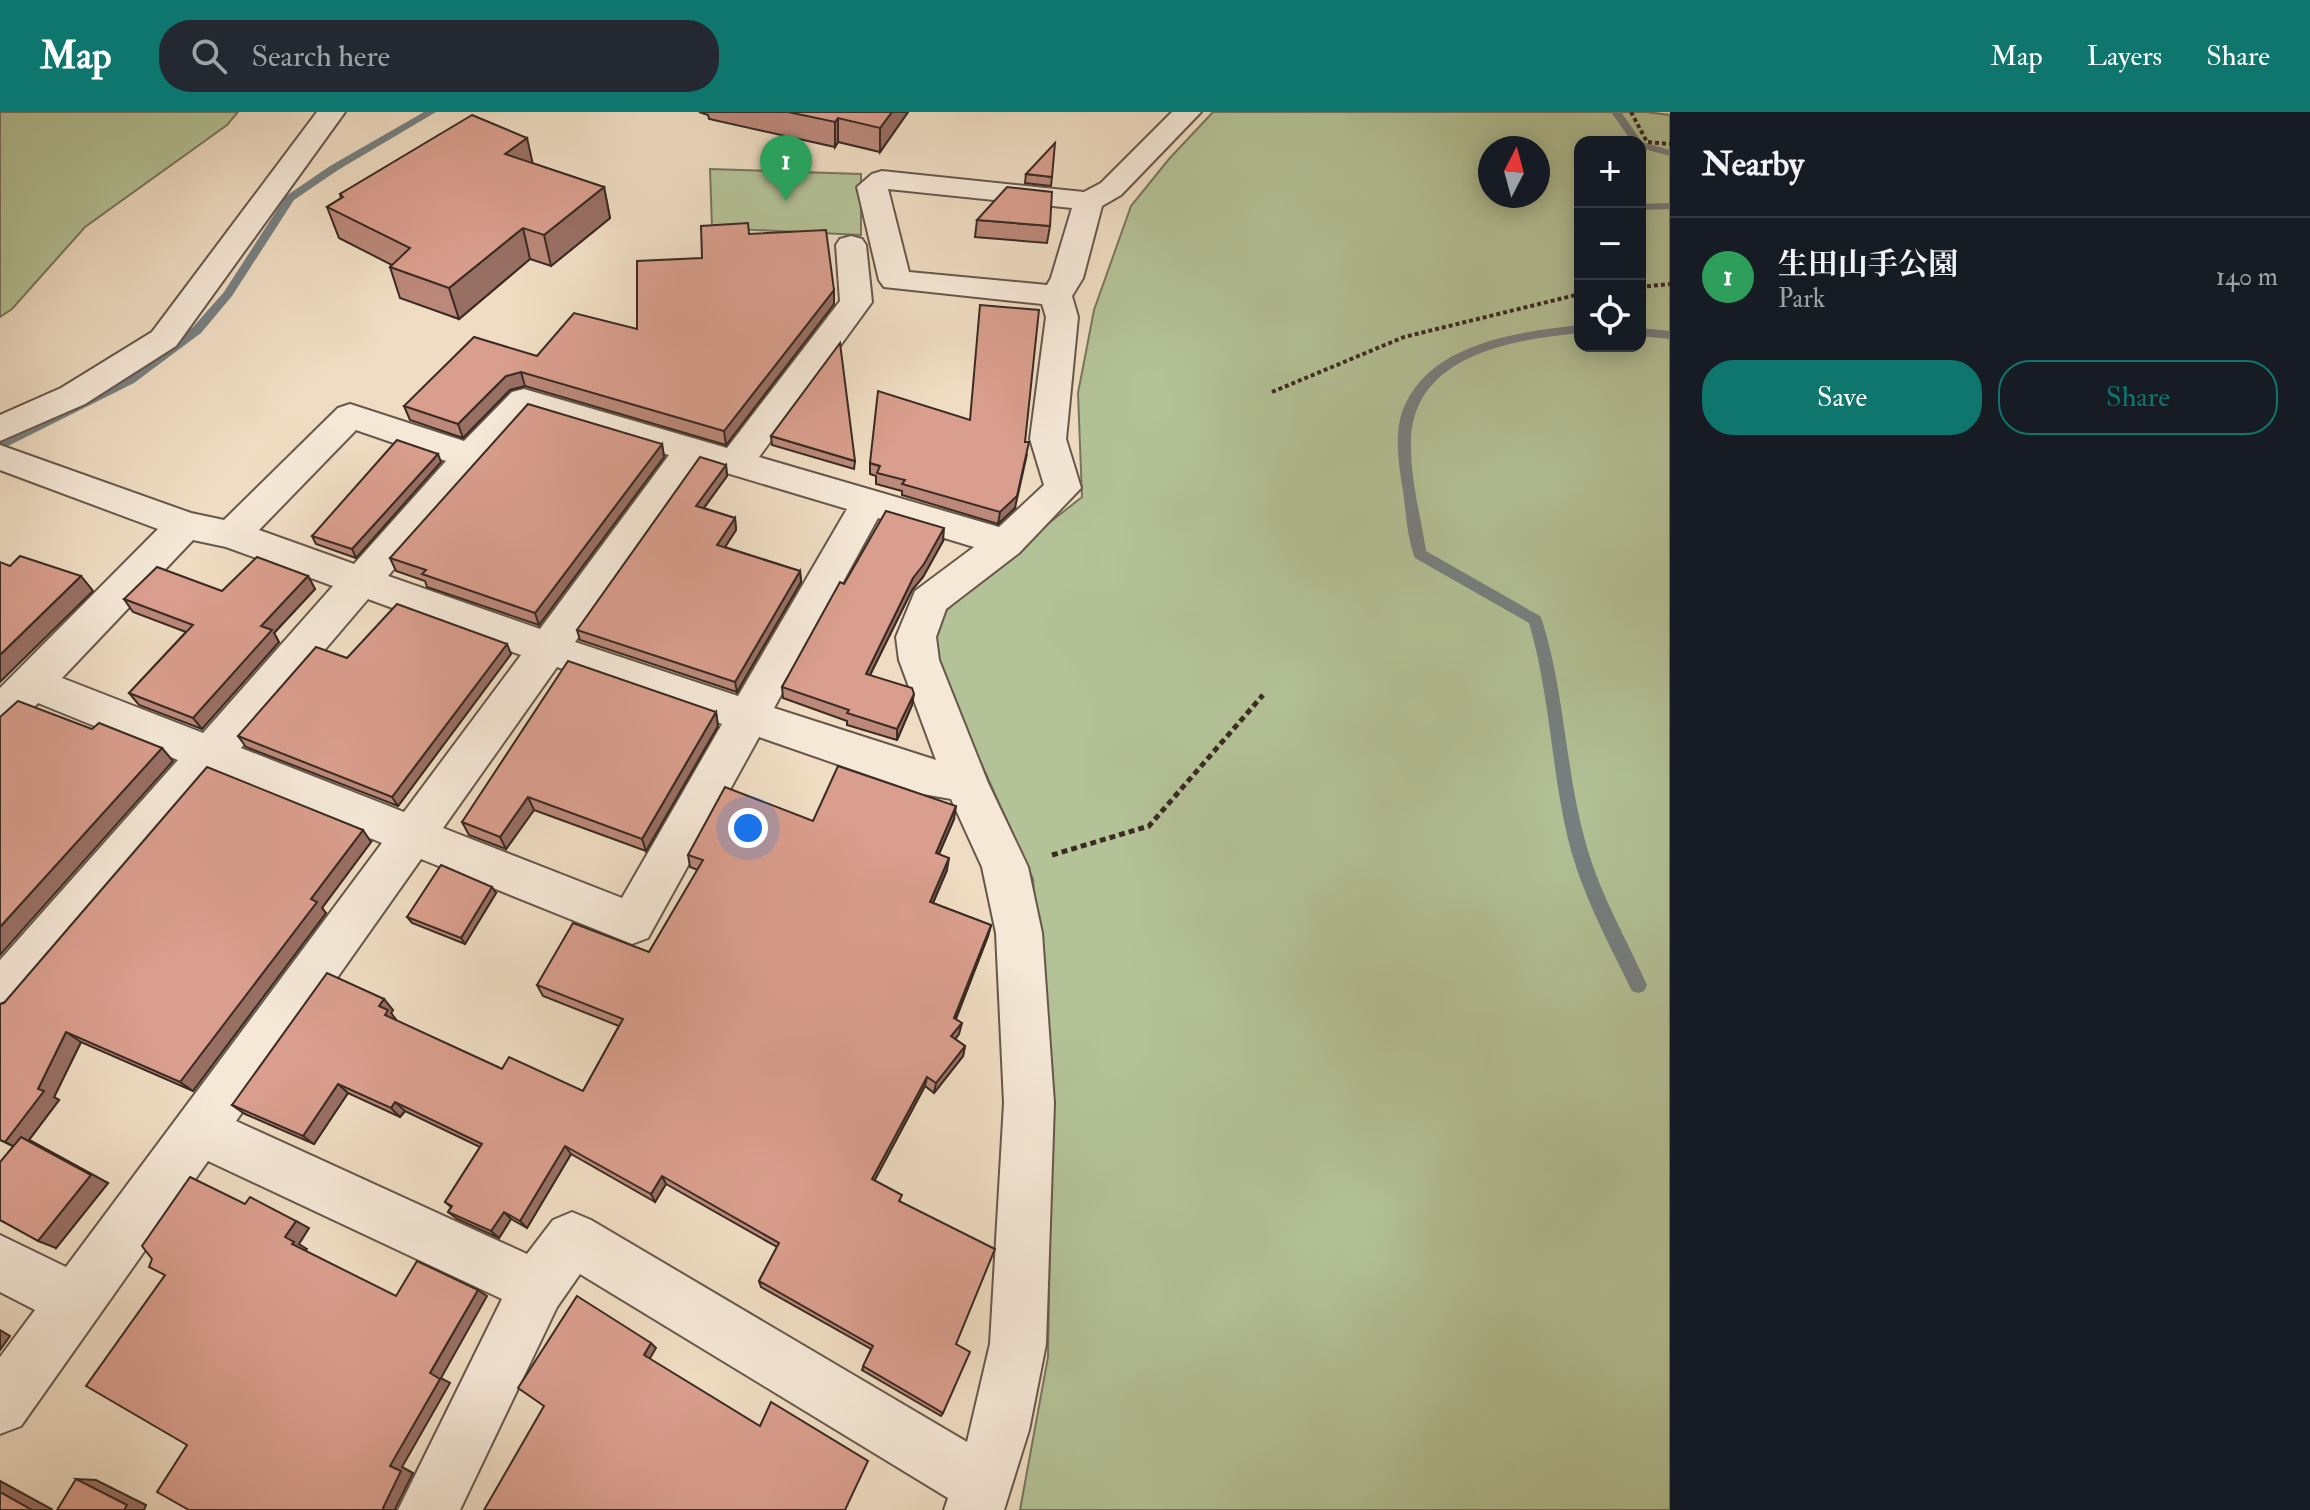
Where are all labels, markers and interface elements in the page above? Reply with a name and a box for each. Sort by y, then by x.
search box [159,20,719,92]
text: Map [40,32,111,80]
icon: search [187,34,231,78]
text: Search here [251,38,390,75]
text: Map [1990,39,2043,74]
text: Layers [2087,39,2162,74]
text: Share [2206,39,2270,74]
pin: 1 [760,135,812,201]
north arrow [1478,136,1550,208]
map controls [1574,136,1646,352]
button: + [1574,136,1646,208]
text: Nearby [1702,143,1804,186]
button: − [1574,208,1646,280]
text: 生田山手公園 [1778,246,1958,283]
text: 1 [1723,261,1733,293]
text: 140 m [2216,261,2278,293]
button: locate [1574,280,1646,352]
text: Park [1778,283,1825,315]
button: Save [1702,360,1982,435]
button: Share [1998,360,2278,435]
your location [728,808,768,848]

